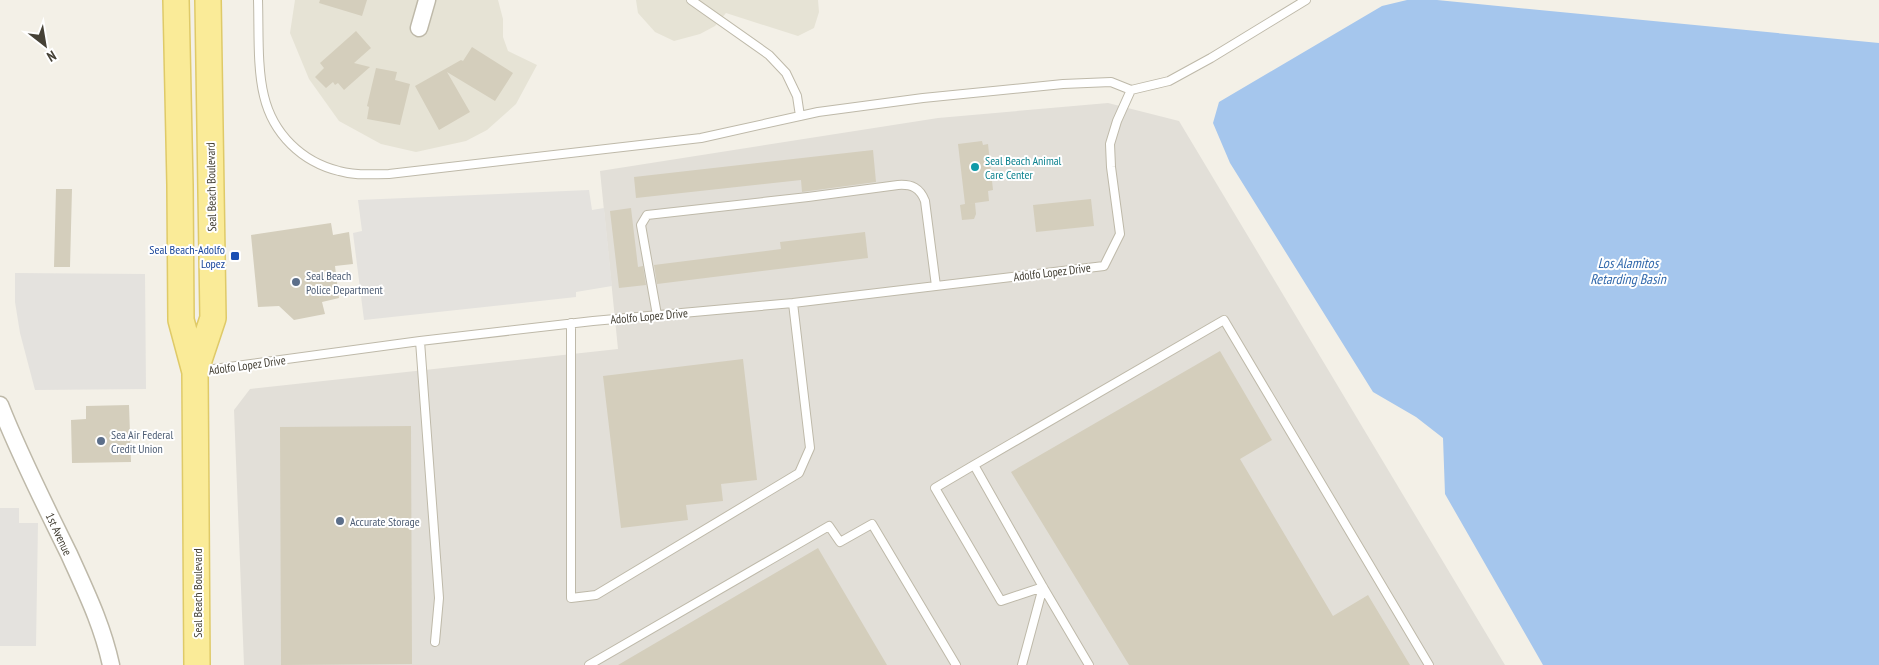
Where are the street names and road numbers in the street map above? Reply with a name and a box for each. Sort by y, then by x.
street label: Seal Beach Boulevard [203,142,219,232]
street label: Adolfo Lopez Drive [1013,260,1091,284]
street label: Adolfo Lopez Drive [610,305,688,327]
street label: Adolfo Lopez Drive [207,352,287,378]
street label: 1st Avenue [43,510,75,558]
street label: Seal Beach Boulevard [190,548,205,638]

